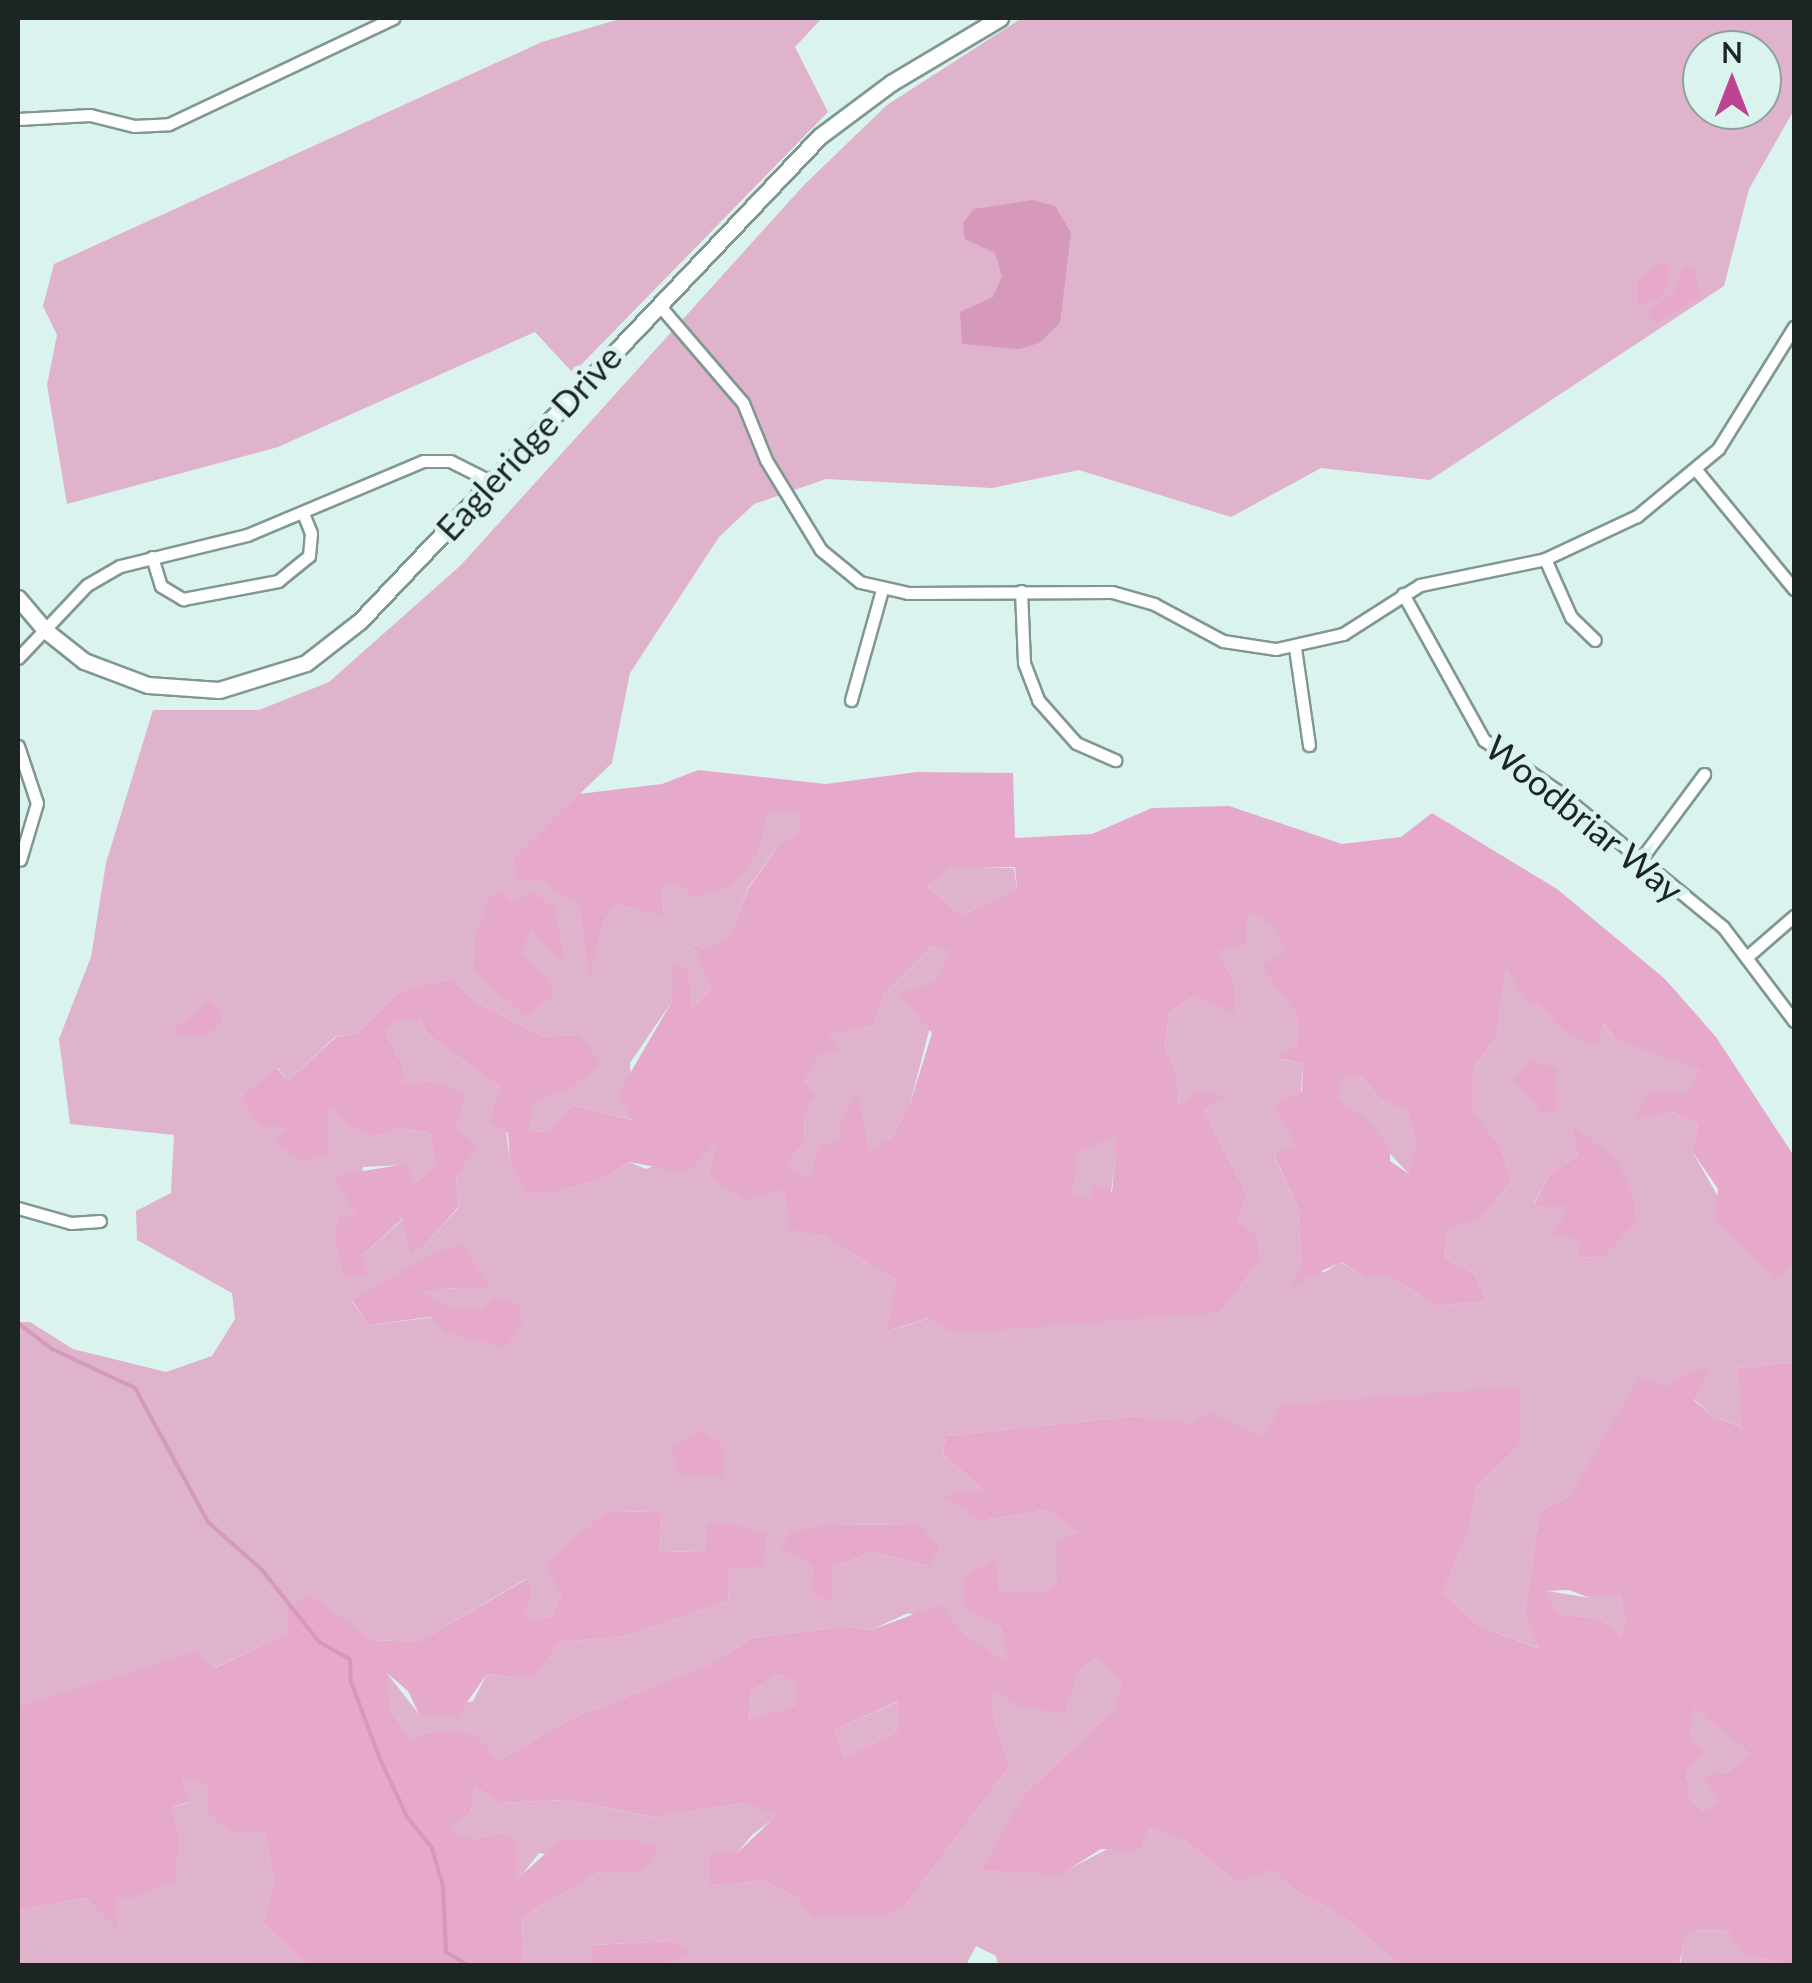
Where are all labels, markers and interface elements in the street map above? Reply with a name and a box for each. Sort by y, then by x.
north arrow [1682,30,1782,130]
text: N [1721,35,1743,69]
street label: Eagleridge Drive [427,336,629,548]
street label: Woodbriar Way [1477,725,1693,911]

